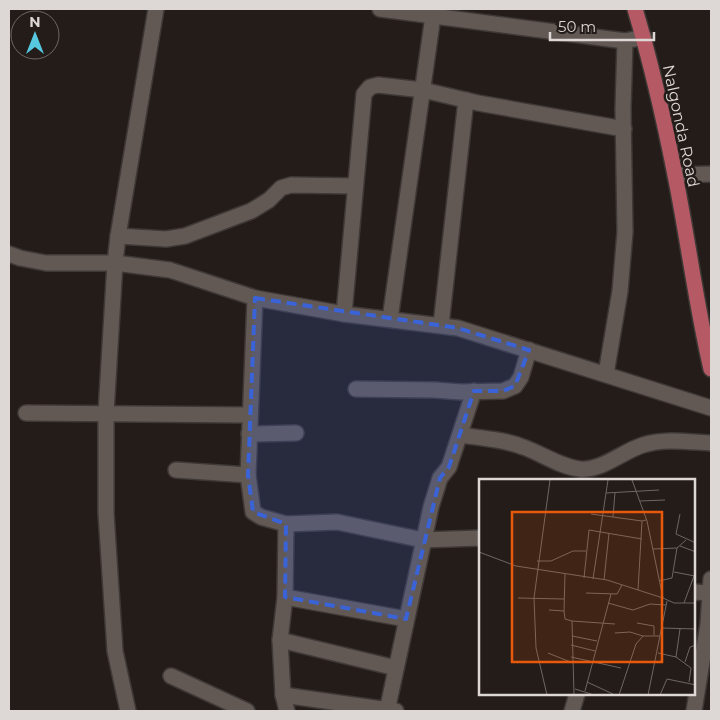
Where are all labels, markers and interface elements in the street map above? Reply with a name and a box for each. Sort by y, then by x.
north arrow [10,10,60,60]
scale bar [550,10,654,42]
text: N [29,13,41,31]
text: 50 m [558,17,596,36]
street label: Nalgonda Road [659,63,703,189]
inset map [479,479,695,695]

